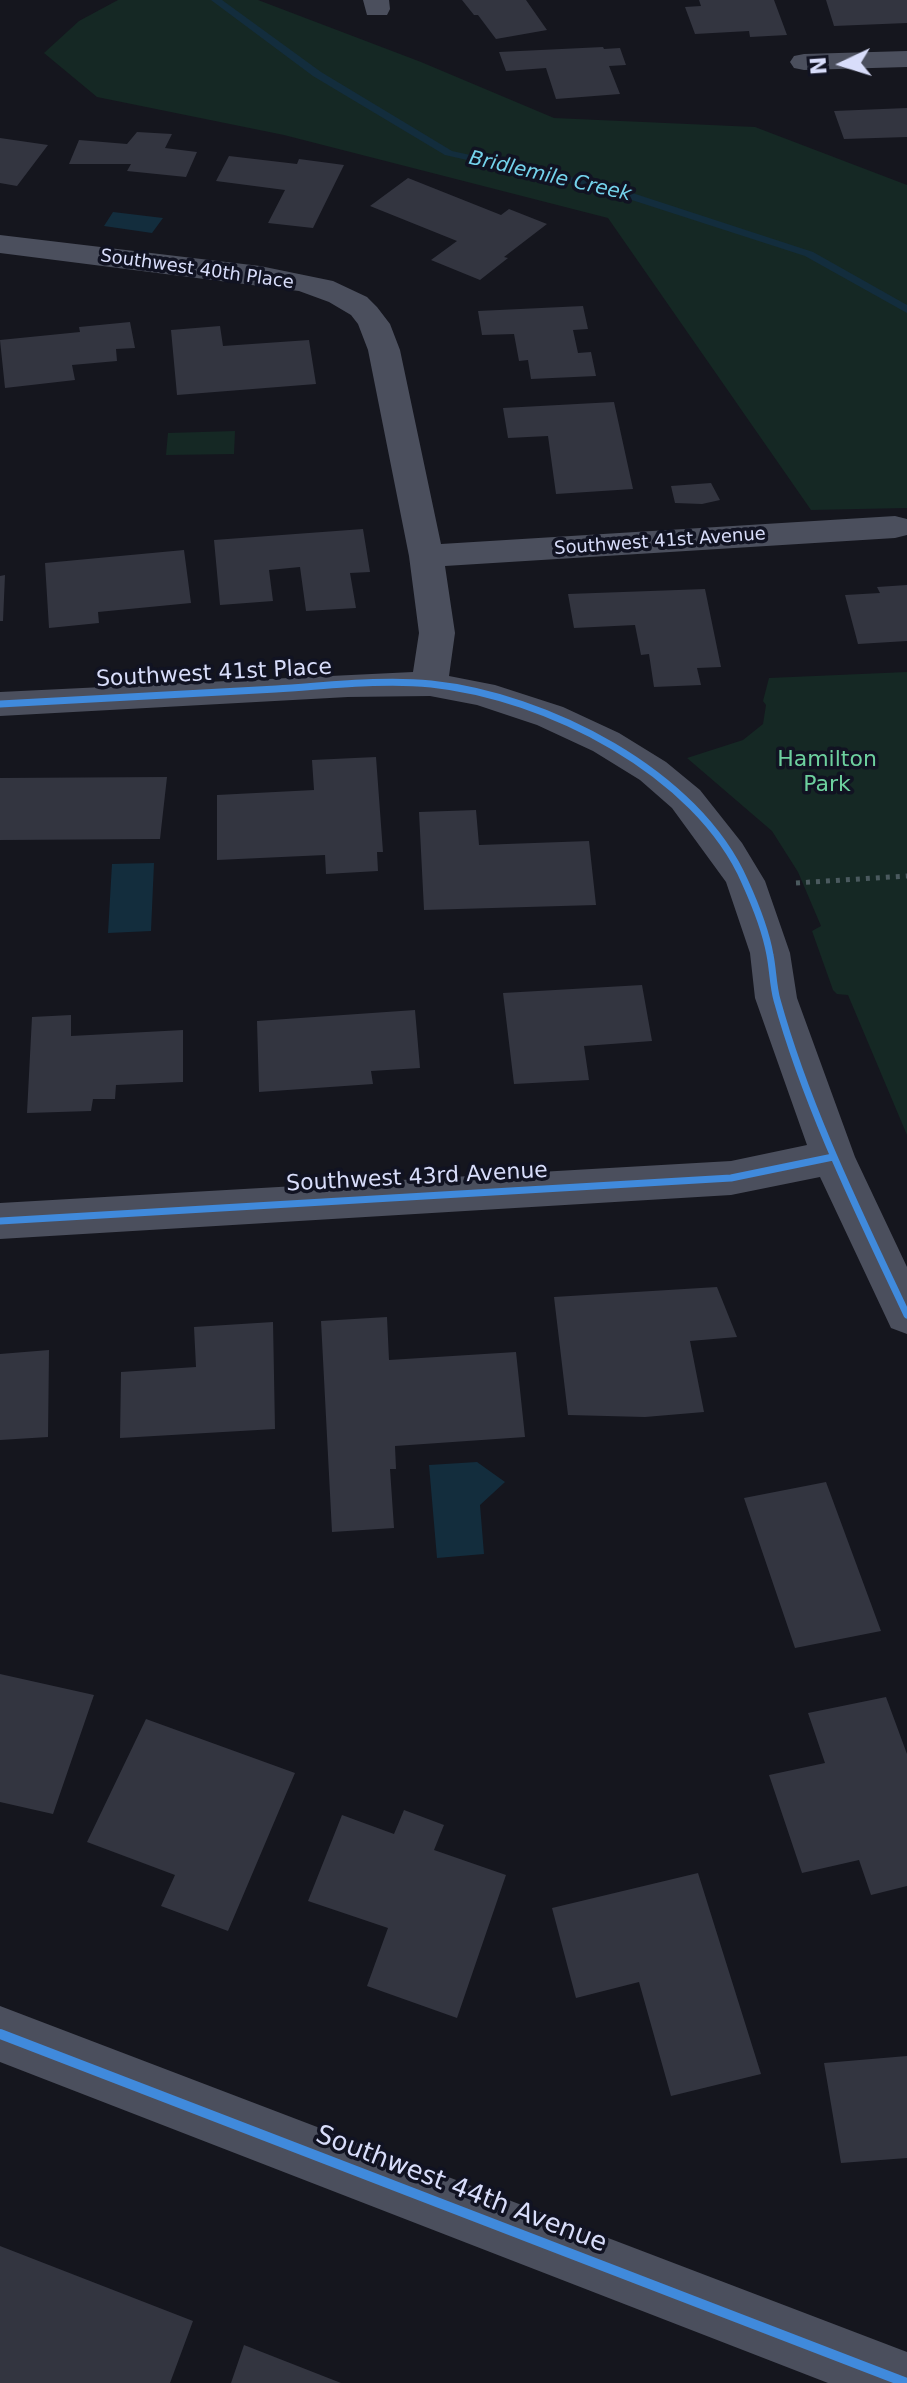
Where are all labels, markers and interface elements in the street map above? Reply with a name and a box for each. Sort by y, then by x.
north arrow [803,24,883,104]
text: N [805,56,832,76]
water label: Bridlemile Creek [467,147,633,207]
street label: Southwest 40th Place [99,246,295,294]
street label: Southwest 41st Avenue [553,524,767,560]
street label: Southwest 41st Place [95,655,333,693]
park label: Hamilton Park [777,747,877,798]
street label: Southwest 43rd Avenue [286,1158,548,1198]
street label: Southwest 44th Avenue [311,2120,611,2260]

